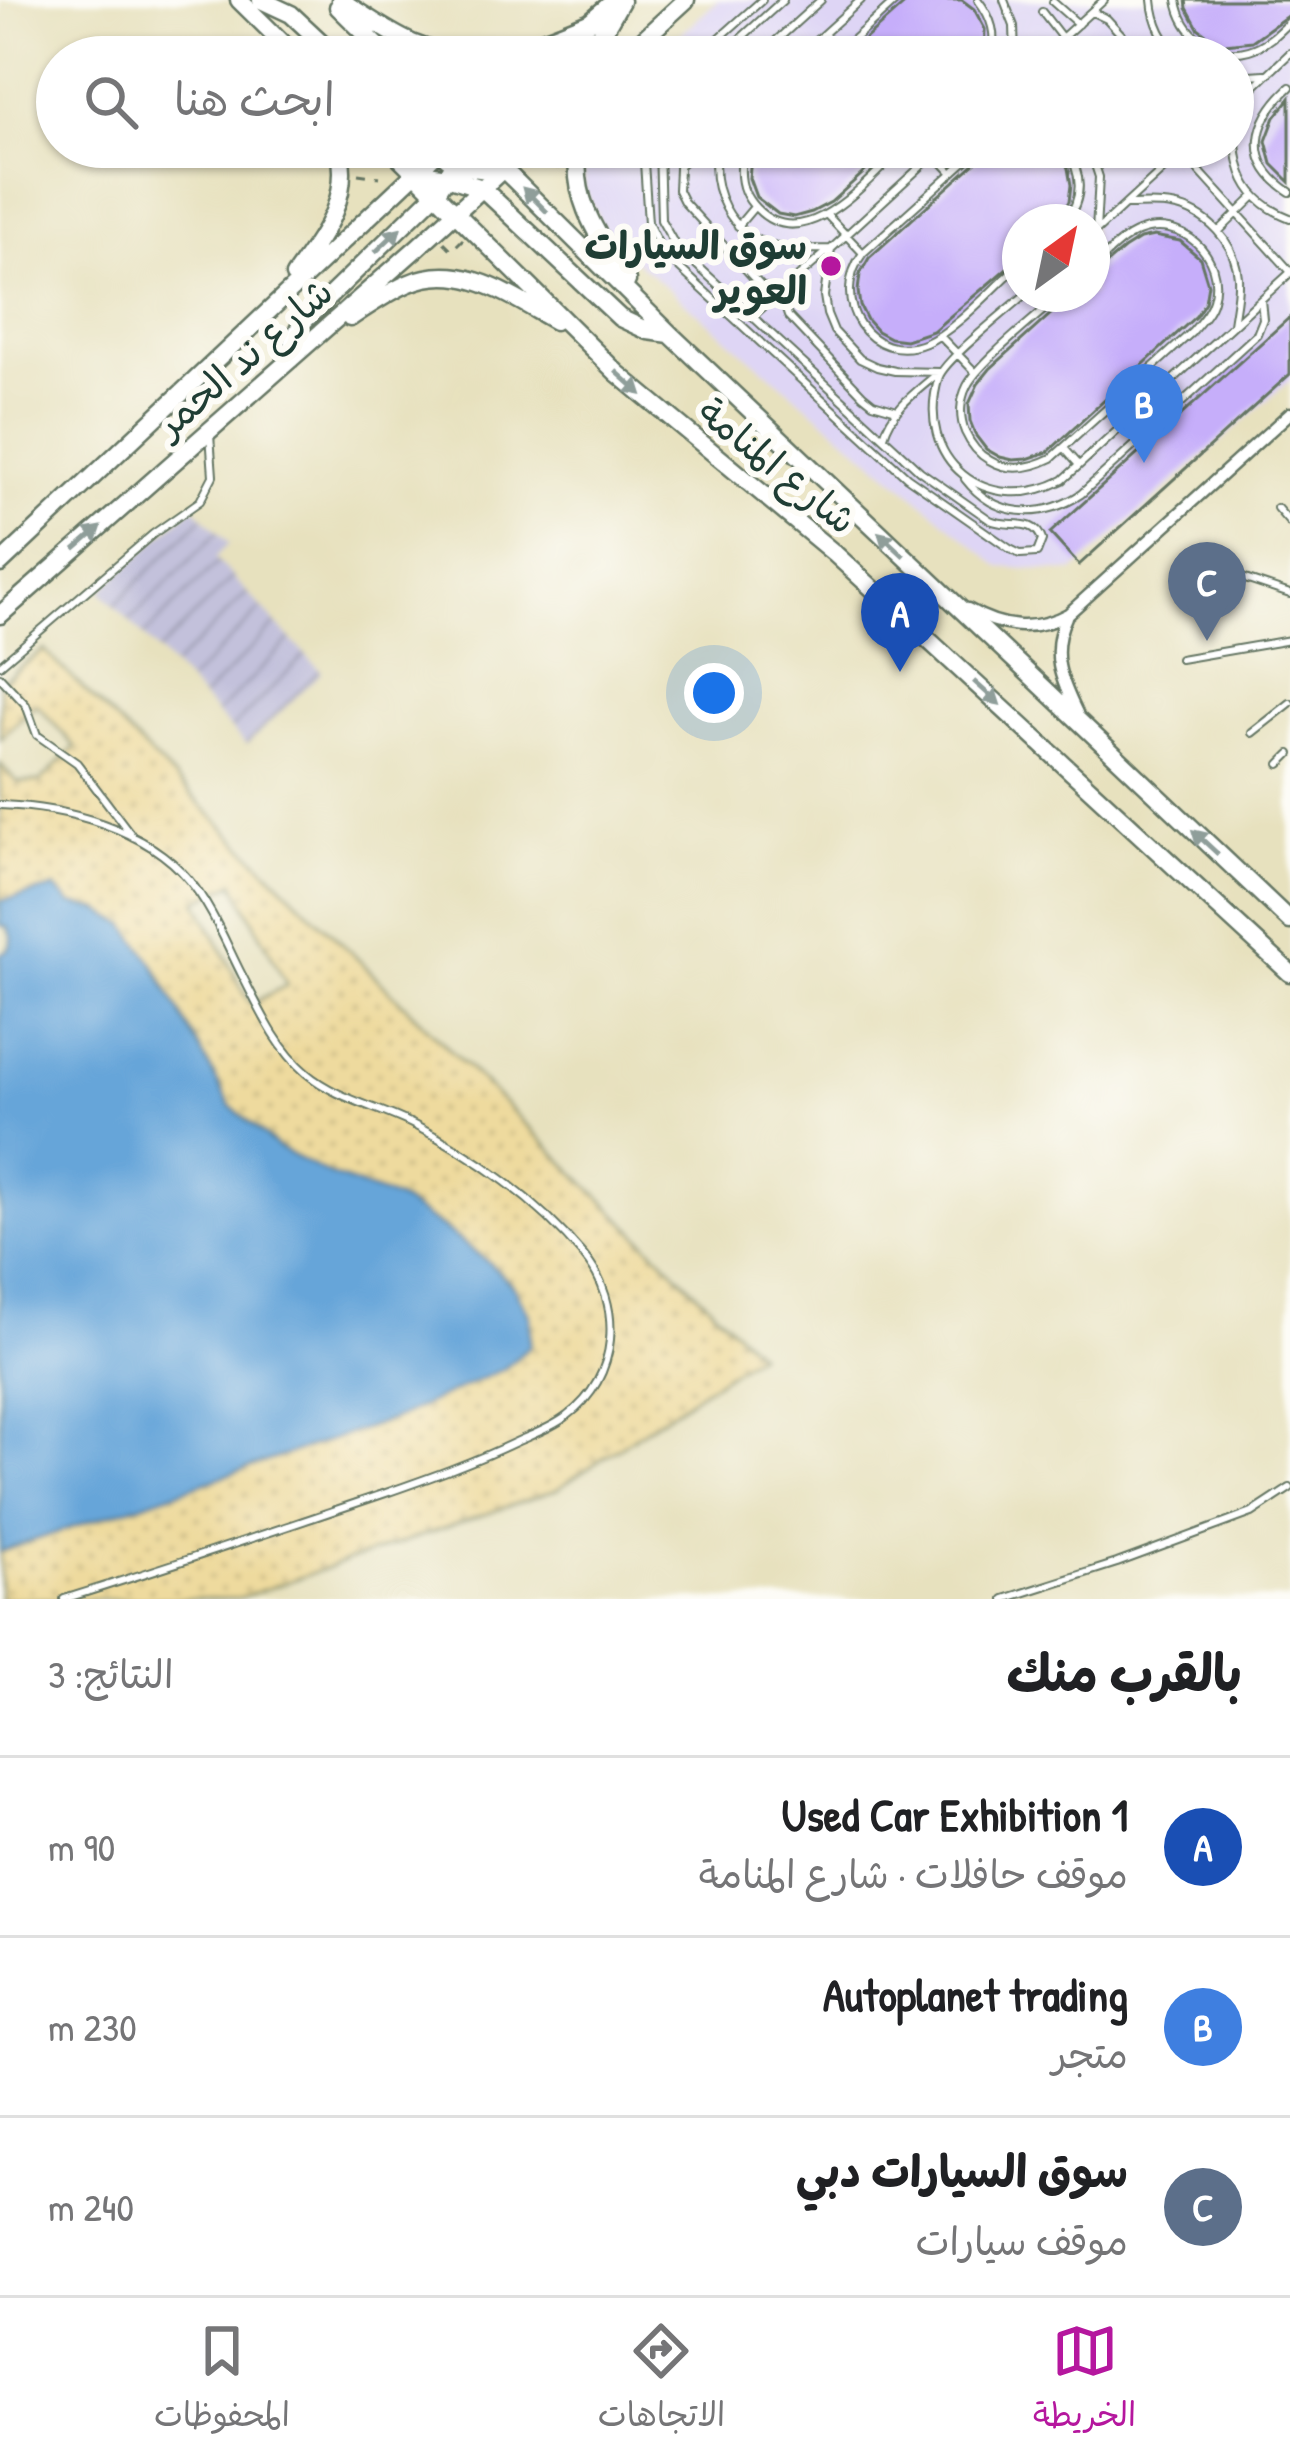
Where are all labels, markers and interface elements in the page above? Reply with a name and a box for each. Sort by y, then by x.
search box [36,36,1254,168]
text: ابحث هنا [174,68,335,129]
icon: search [78,69,144,135]
one-way arrow [521,186,549,214]
north arrow [1002,204,1110,312]
place label: سوق السيارات العوير [584,218,807,316]
one-way arrow [373,226,402,254]
marker: سوق السيارات العوير [818,253,844,279]
street label: شارع ند الحمر [140,265,345,453]
pin: B [1105,364,1183,463]
one-way arrow [614,369,643,396]
street label: شارع المنامة [686,385,869,547]
one-way arrow [73,525,103,551]
one-way arrow [877,531,906,559]
pin: C [1168,542,1246,641]
pin: A [861,573,939,672]
your location [684,663,744,723]
one-way arrow [973,679,1002,706]
one-way arrow [1190,828,1219,856]
text: بالقرب منك [1007,1638,1242,1707]
text: النتائج: 3 [48,1647,173,1700]
text: Used Car Exhibition 1 [782,1784,1128,1845]
text: 90 m [48,1820,115,1873]
text: A [1193,1820,1213,1873]
text: موقف حافلات · شارع المنامة [699,1847,1128,1900]
text: Autoplanet trading [823,1964,1128,2025]
text: 230 m [48,2000,137,2053]
text: B [1193,2000,1213,2053]
text: متجر [1052,2027,1128,2080]
text: سوق السيارات دبي [796,2140,1128,2201]
text: 240 m [48,2180,134,2233]
text: C [1192,2180,1214,2233]
text: موقف سيارات [916,2214,1128,2267]
tab: المحفوظات [154,2318,290,2444]
tab: الاتجاهات [598,2318,725,2444]
tab: الخريطة [1033,2318,1136,2444]

